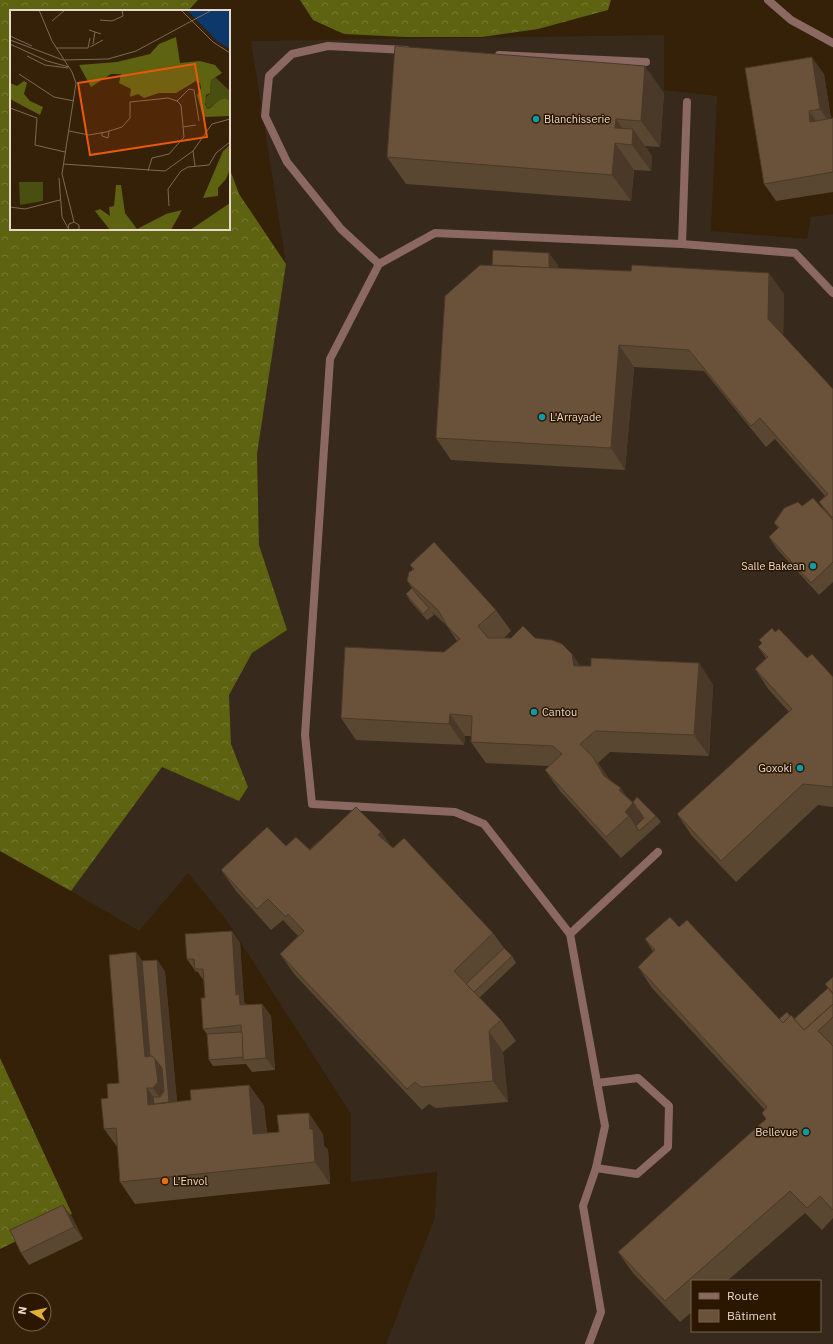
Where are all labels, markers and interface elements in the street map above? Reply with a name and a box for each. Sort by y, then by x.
inset map [10,10,230,230]
place label: Blanchisserie [544,112,610,126]
marker: Blanchisserie [531,114,541,124]
place label: L'Arrayade [550,410,601,424]
marker: L'Arrayade [537,412,547,422]
place label: Salle Bakean [741,559,805,573]
marker: Salle Bakean [808,561,818,571]
place label: Cantou [542,705,577,719]
marker: Cantou [529,707,539,717]
place label: Goxoki [758,761,792,775]
marker: Goxoki [795,763,805,773]
place label: Bellevue [755,1125,798,1139]
marker: Bellevue [801,1127,811,1137]
place label: L'Envol [173,1174,207,1188]
marker: L'Envol [160,1176,170,1186]
legend [691,1280,821,1332]
text: Route [727,1288,759,1303]
north arrow [12,1292,52,1332]
text: N [15,1305,30,1315]
text: Bâtiment [727,1308,777,1323]

